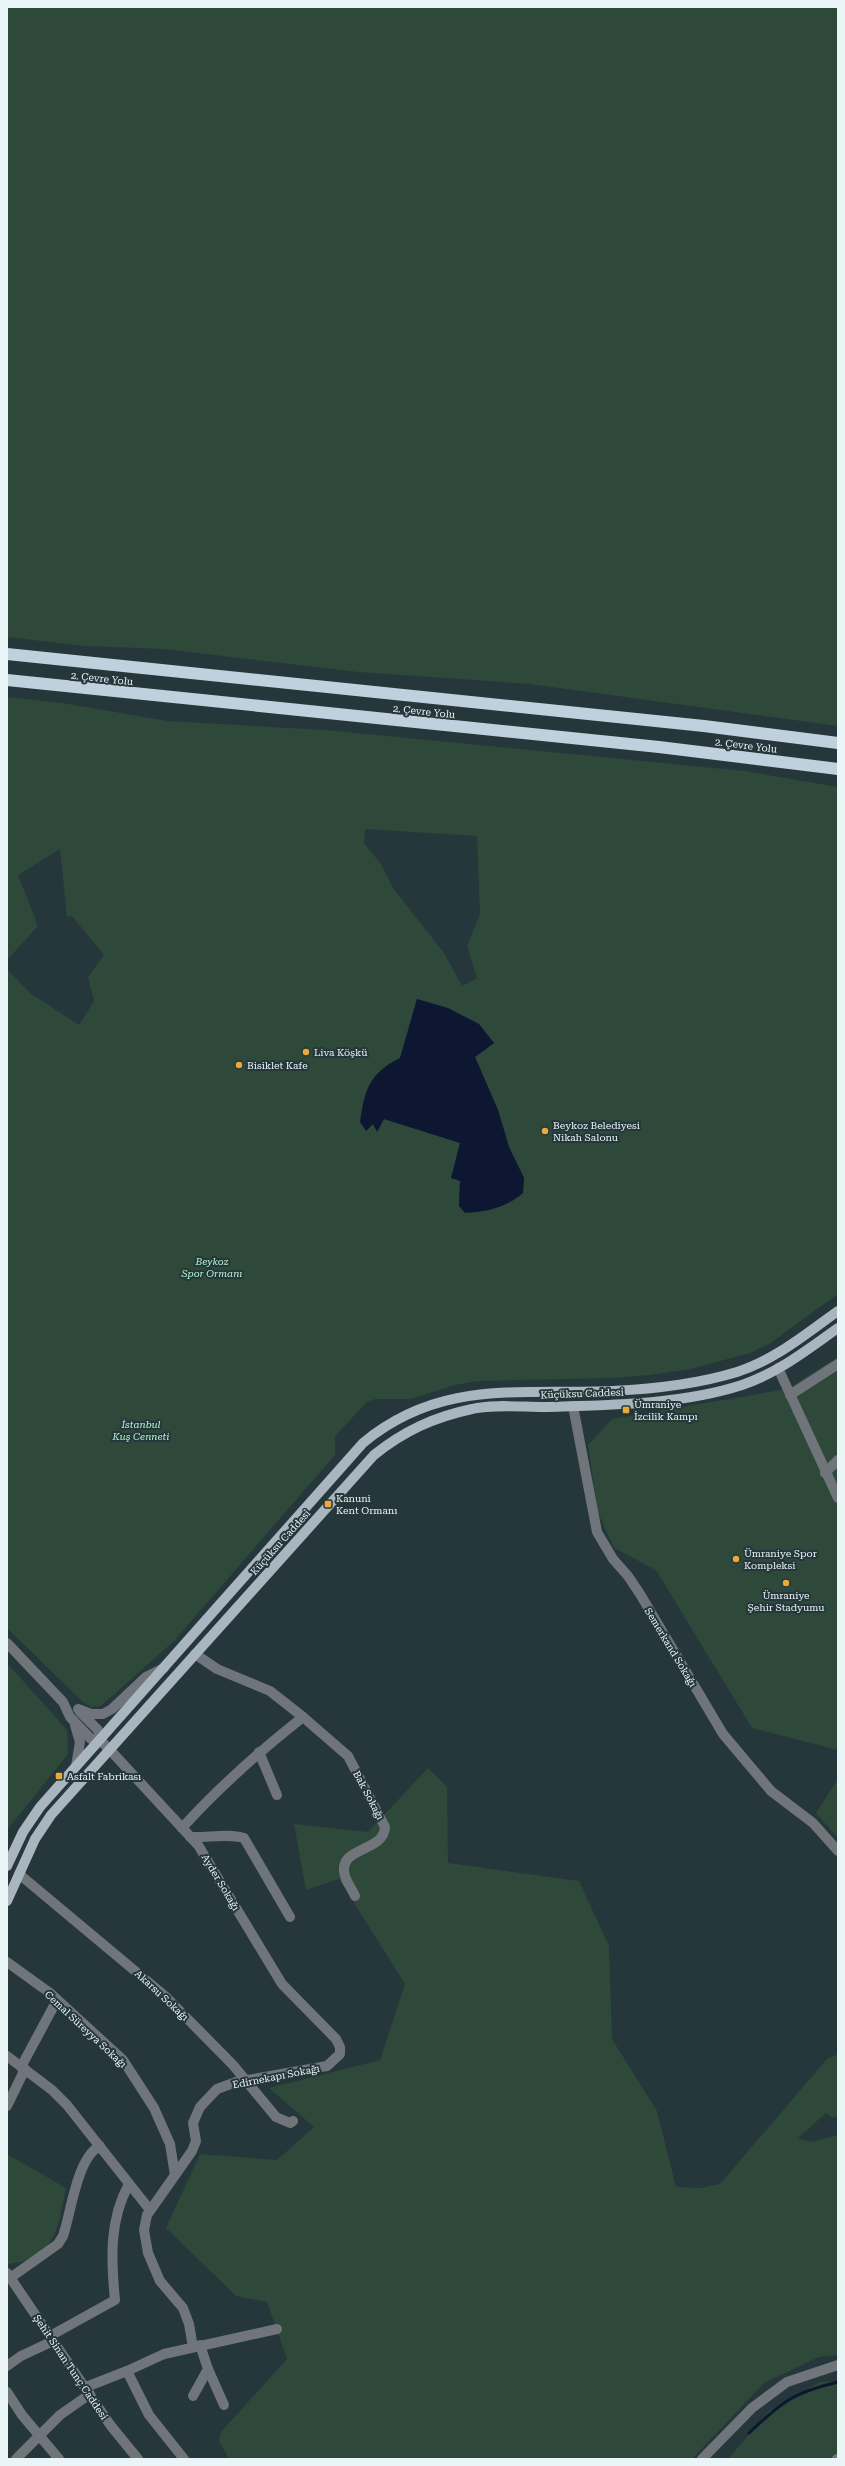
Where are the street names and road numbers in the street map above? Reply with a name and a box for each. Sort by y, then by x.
street label: 2. Çevre Yolu [70,670,134,687]
street label: 2. Çevre Yolu [392,703,456,720]
street label: 2. Çevre Yolu [714,736,778,755]
street label: Küçüksu Caddesi [540,1387,624,1400]
street label: Küçüksu Caddesi [248,1508,312,1577]
street label: Semerkand Sokağı [643,1606,699,1689]
street label: Bak Sokağı [351,1769,386,1822]
street label: Ayder Sokağı [199,1852,242,1912]
street label: Akarsu Sokağı [133,1968,191,2023]
street label: Cemal Süreyya Sokağı [43,1989,129,2070]
street label: Edirnekapı Sokağı [232,2063,321,2090]
street label: Şehit Sinan Tunç Caddesi [31,2313,110,2422]

